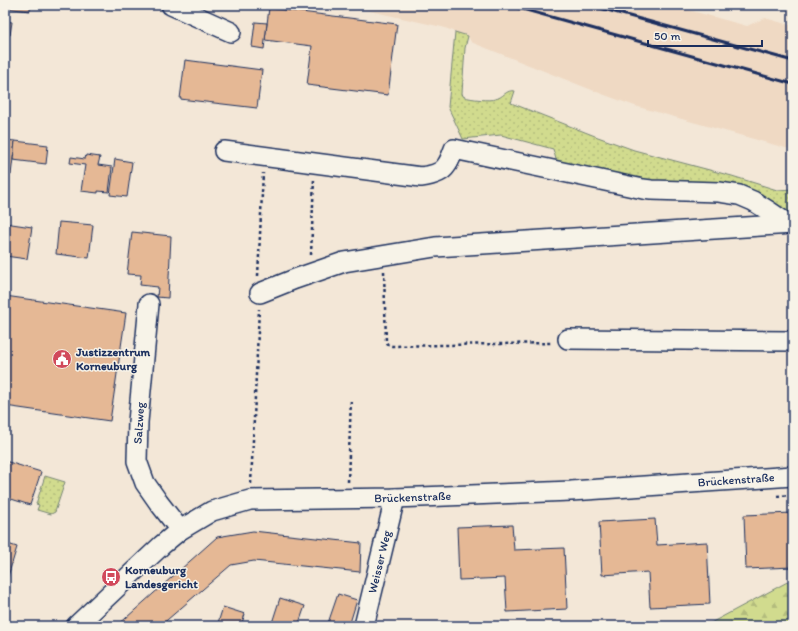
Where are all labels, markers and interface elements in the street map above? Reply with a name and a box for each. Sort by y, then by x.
scale bar [648,22,762,48]
text: 50 m [654,29,680,43]
place label: Justizzentrum Korneuburg [75,345,151,374]
public building icon: Justizzentrum Korneuburg [51,348,73,370]
street label: Salzweg [131,401,148,444]
street label: Brückenstraße [697,470,775,489]
street label: Brückenstraße [374,489,452,505]
street label: Weisser Weg [365,528,394,595]
place label: Korneuburg Landesgericht [125,563,198,592]
bus stop icon: Korneuburg Landesgericht [100,566,122,588]

